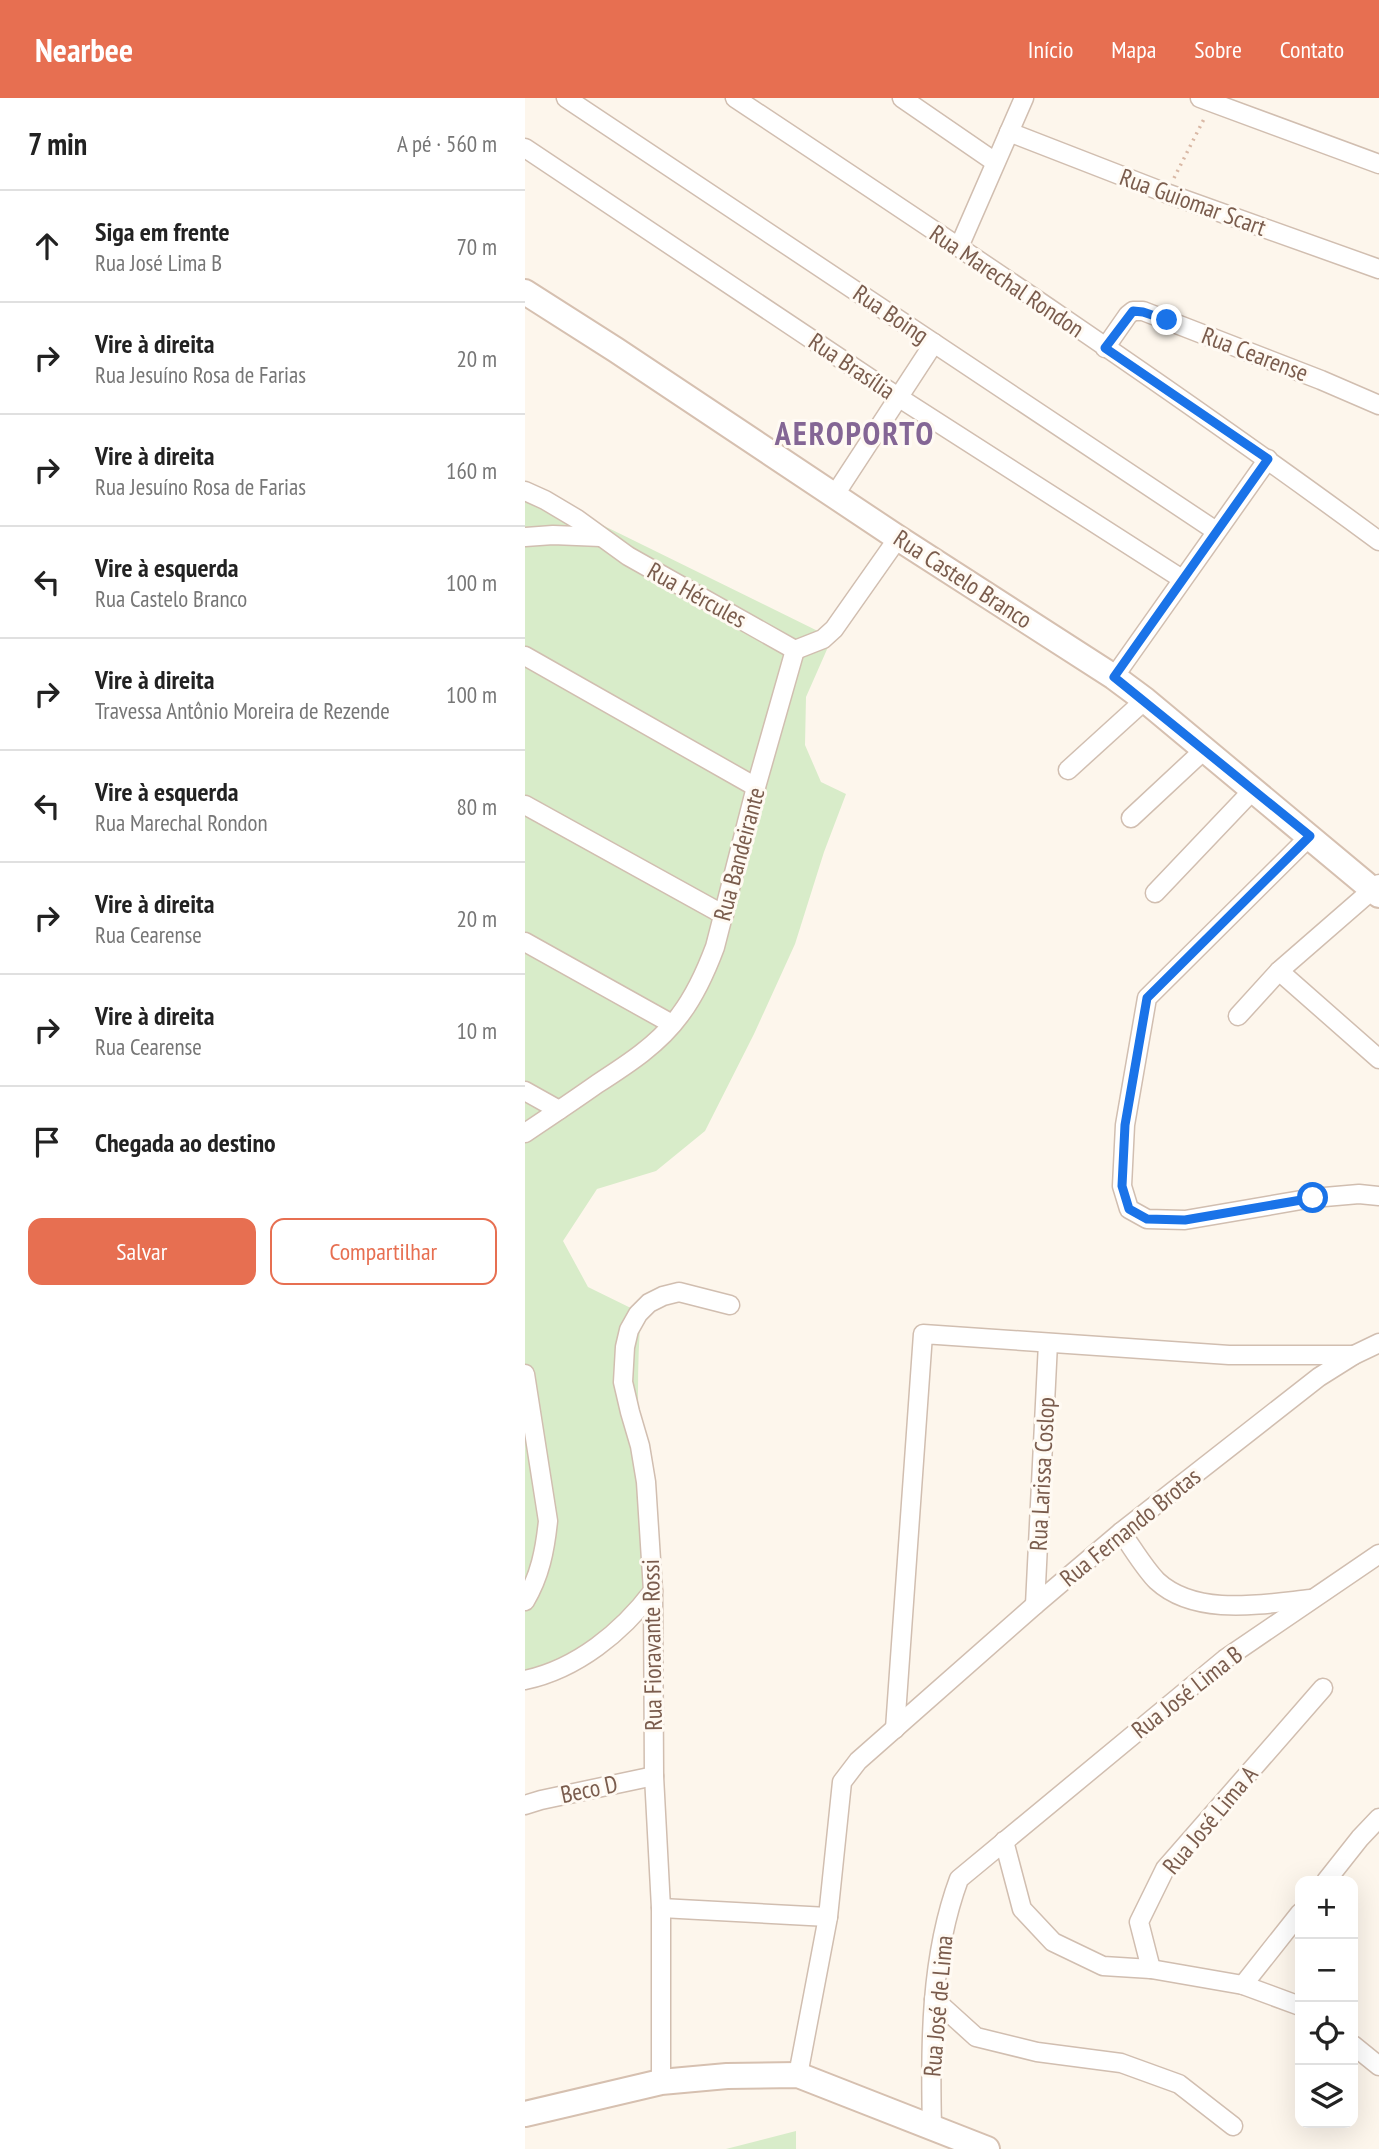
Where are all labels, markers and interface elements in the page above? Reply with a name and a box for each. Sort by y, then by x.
text: Nearbee [35,28,133,71]
text: Início [1028,34,1073,65]
text: Mapa [1111,34,1156,65]
text: Sobre [1194,34,1242,65]
text: Contato [1280,34,1344,65]
text: 7 min [28,124,87,163]
text: A pé · 560 m [397,129,497,158]
street label: Rua Guiomar Scart [1116,161,1271,243]
text: Siga em frente [95,215,230,248]
street label: Rua Marechal Rondon [924,218,1090,344]
icon: ahead [28,227,66,265]
text: 70 m [456,232,497,261]
text: Rua José Lima B [95,248,222,277]
street label: Rua Boing [847,278,935,350]
route end [1151,304,1182,335]
street label: Rua Cearense [1197,320,1313,388]
street label: Rua Brasília [803,326,901,406]
text: Vire à direita [95,327,214,360]
icon: right [28,339,66,377]
text: 20 m [456,344,497,373]
text: Rua Jesuíno Rosa de Farias [95,360,306,389]
district label: AEROPORTO [774,412,935,454]
text: Vire à direita [95,439,214,472]
icon: right [28,451,66,489]
text: 160 m [446,456,497,485]
text: Rua Jesuíno Rosa de Farias [95,472,306,501]
street label: Rua Castelo Branco [888,523,1038,635]
text: Vire à esquerda [95,551,238,584]
street label: Rua Hércules [642,555,752,635]
icon: left [28,563,66,601]
text: 100 m [446,568,497,597]
text: Rua Castelo Branco [95,584,247,613]
text: Vire à direita [95,663,214,696]
icon: right [28,675,66,713]
text: 100 m [446,680,497,709]
text: Travessa Antônio Moreira de Rezende [95,696,390,725]
text: Vire à esquerda [95,775,238,808]
street label: Rua Bandeirante [706,784,772,924]
icon: left [28,787,66,825]
text: 80 m [456,792,497,821]
text: Rua Marechal Rondon [95,808,267,837]
text: Vire à direita [95,887,214,920]
icon: right [28,899,66,937]
text: 20 m [456,904,497,933]
text: Rua Cearense [95,920,202,949]
text: Vire à direita [95,999,214,1032]
icon: right [28,1011,66,1049]
text: 10 m [456,1016,497,1045]
text: Rua Cearense [95,1032,202,1061]
icon: arrive [28,1123,66,1161]
text: Chegada ao destino [95,1126,276,1159]
route start [1297,1182,1328,1213]
button: Salvar [28,1218,256,1285]
button: Compartilhar [270,1218,497,1285]
street label: Rua Larissa Coslop [1022,1396,1062,1552]
street label: Rua Fernando Brotas [1053,1461,1207,1593]
street label: Rua Fioravante Rossi [635,1559,669,1731]
street label: Rua José Lima B [1125,1639,1249,1745]
street label: Rua José Lima A [1156,1759,1265,1881]
street label: Beco D [558,1768,620,1810]
map controls [1295,1876,1358,2128]
button: + [1295,1876,1358,1939]
street label: Rua José de Lima [916,1934,960,2078]
button: − [1295,1939,1358,2002]
button: locate [1295,2002,1358,2065]
button: layers [1295,2065,1358,2128]

